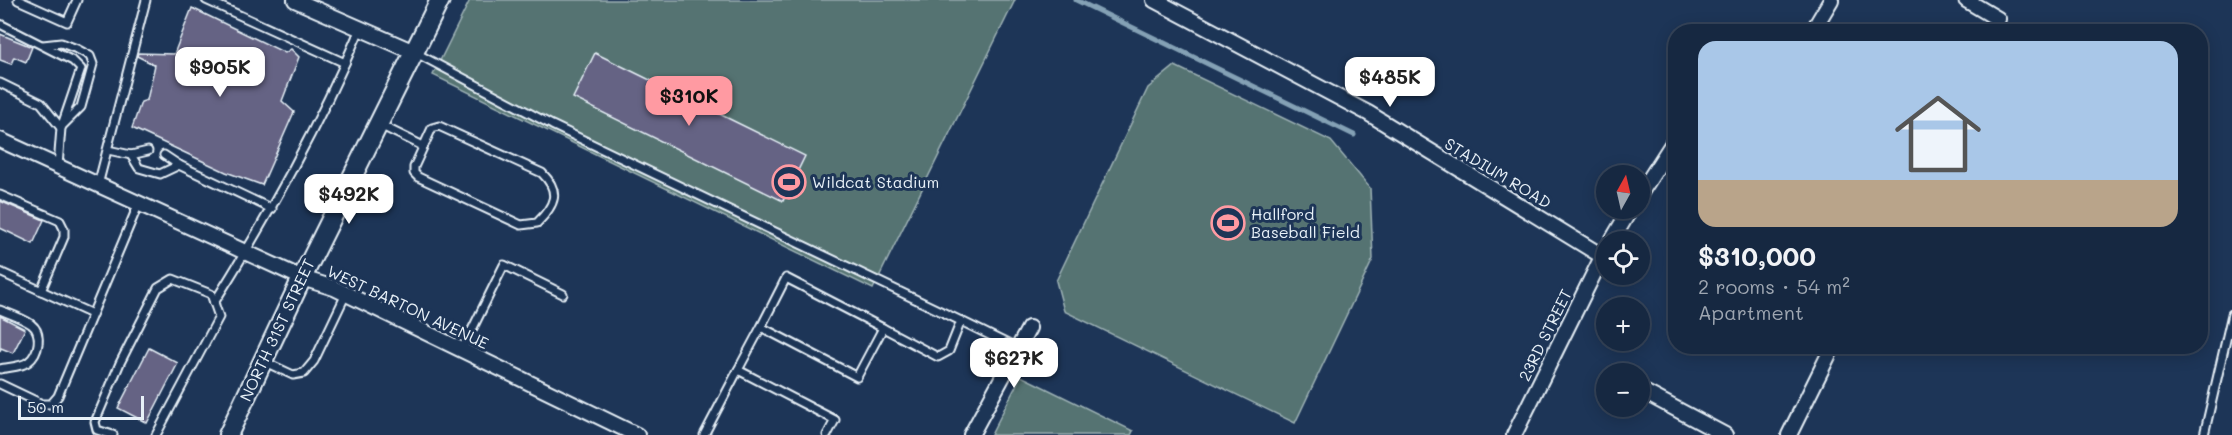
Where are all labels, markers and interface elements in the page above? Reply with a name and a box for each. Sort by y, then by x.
pin: $905K [178,47,262,98]
text: $905K [189,53,251,79]
pin: $485K [1348,57,1432,108]
text: $485K [1359,63,1421,89]
pin: $310K [647,76,731,127]
icon: home [1884,80,1992,188]
text: $310K [659,82,719,108]
street label: STADIUM ROAD [1441,133,1555,213]
sports icon: Wildcat Stadium [771,164,807,200]
north arrow [1596,165,1650,219]
map controls [1596,165,1650,417]
place label: Wildcat Stadium [812,171,939,192]
pin: $492K [307,174,391,225]
text: $492K [318,180,380,206]
place label: Hallford Baseball Field [1251,203,1360,242]
sports icon: Hallford Baseball Field [1210,205,1246,241]
button: locate [1596,231,1650,285]
text: $310,000 [1698,239,1816,273]
street label: NORTH 31ST STREET [234,255,319,405]
street label: WEST BARTON AVENUE [324,260,492,353]
text: 2 rooms · 54 m² [1698,273,1850,299]
street label: 23RD STREET [1513,285,1576,384]
button: + [1596,297,1650,351]
text: Apartment [1698,299,1804,325]
pin: $627K [972,338,1056,389]
text: $627K [984,344,1044,370]
button: − [1596,363,1650,417]
scale bar [18,393,144,420]
text: 50 m [27,396,64,417]

